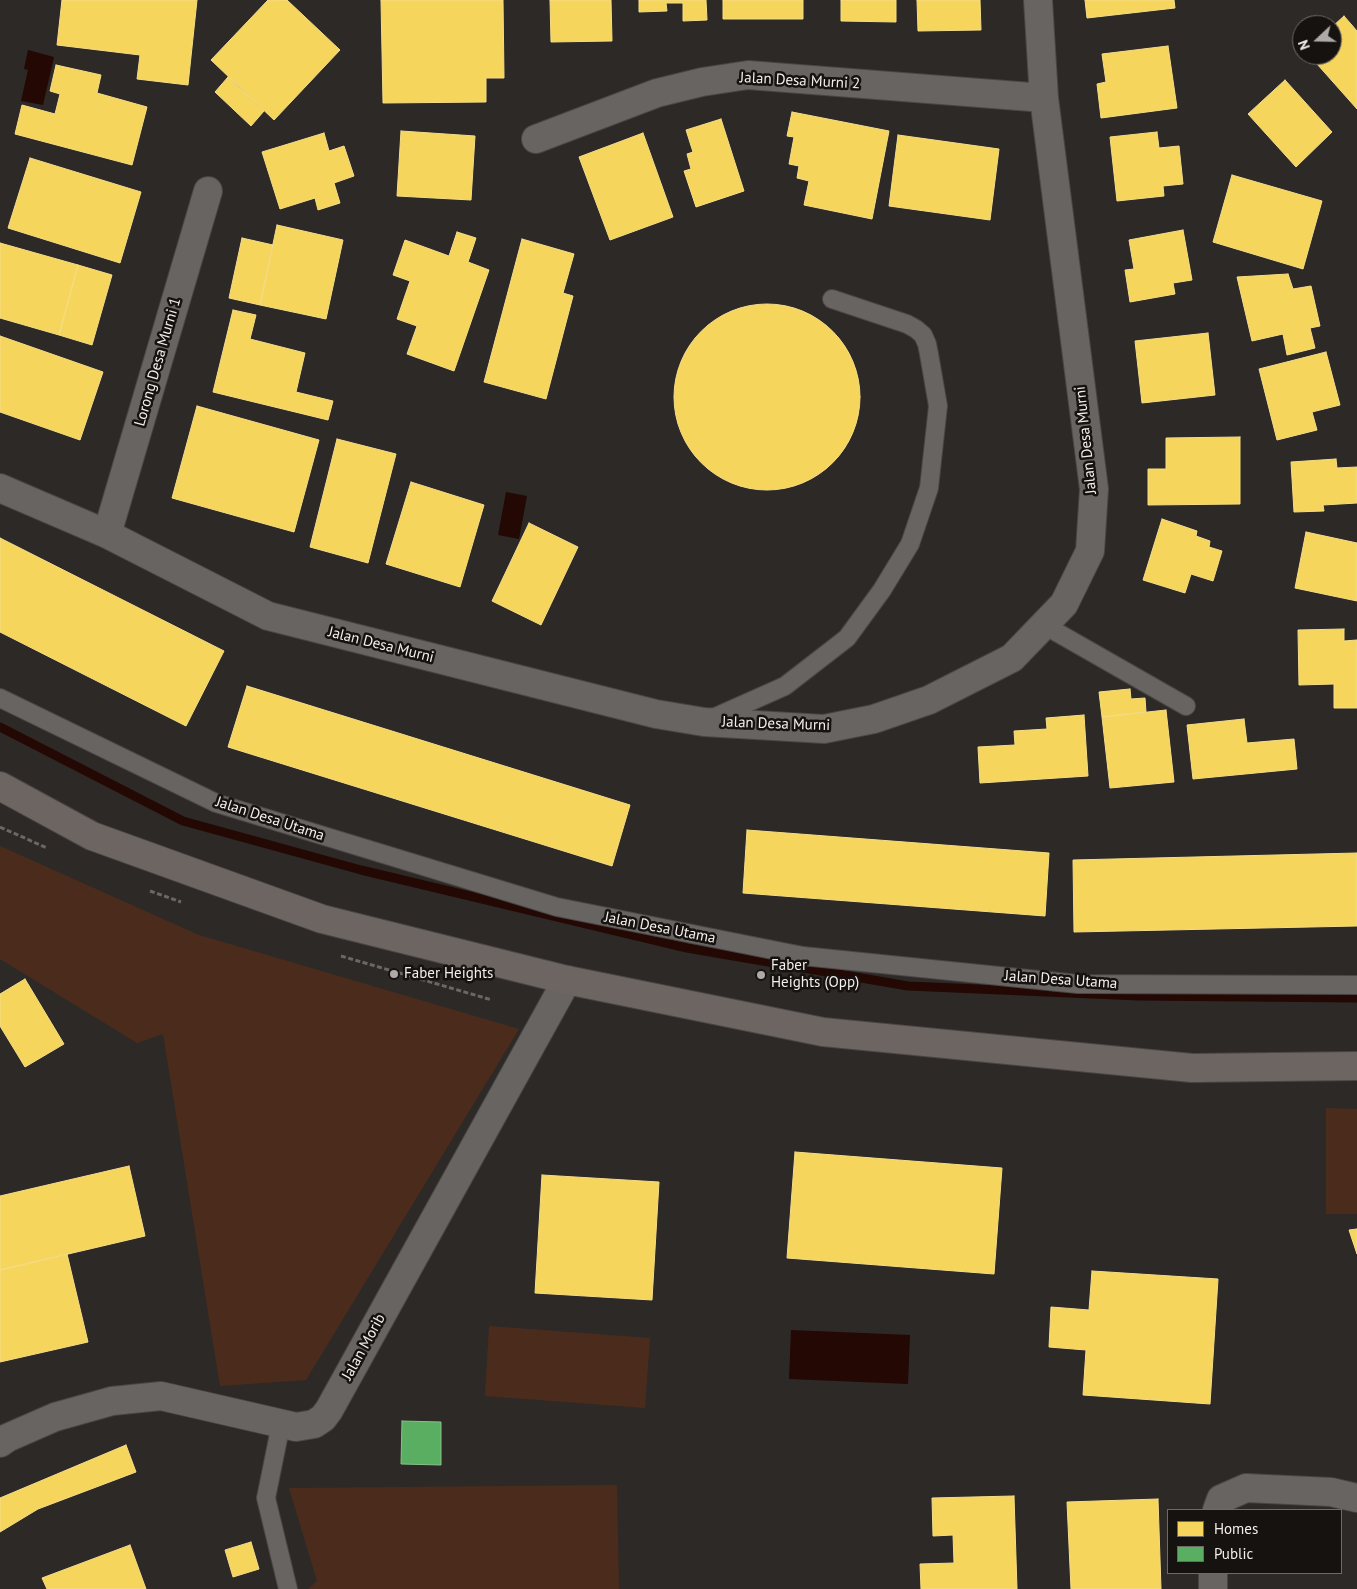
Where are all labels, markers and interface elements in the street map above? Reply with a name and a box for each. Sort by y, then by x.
north arrow [1292,15,1342,65]
text: N [1294,38,1314,53]
street label: Jalan Desa Murni 2 [739,69,861,93]
street label: Lorong Desa Murni 1 [131,296,185,428]
street label: Jalan Desa Murni [1071,385,1101,495]
street label: Jalan Desa Murni [326,623,436,667]
street label: Jalan Desa Murni [722,713,830,735]
street label: Jalan Desa Utama [214,793,326,845]
street label: Jalan Desa Utama [603,908,717,948]
place label: Faber Heights (Opp) [771,957,859,992]
place label: Faber Heights [404,965,493,983]
street label: Jalan Desa Utama [1004,967,1118,993]
marker: Faber Heights [388,968,400,980]
marker: Faber Heights (Opp) [755,969,767,981]
street label: Jalan Morib [338,1311,390,1383]
legend [1167,1509,1342,1574]
text: Homes [1214,1519,1258,1538]
text: Public [1214,1544,1253,1563]

